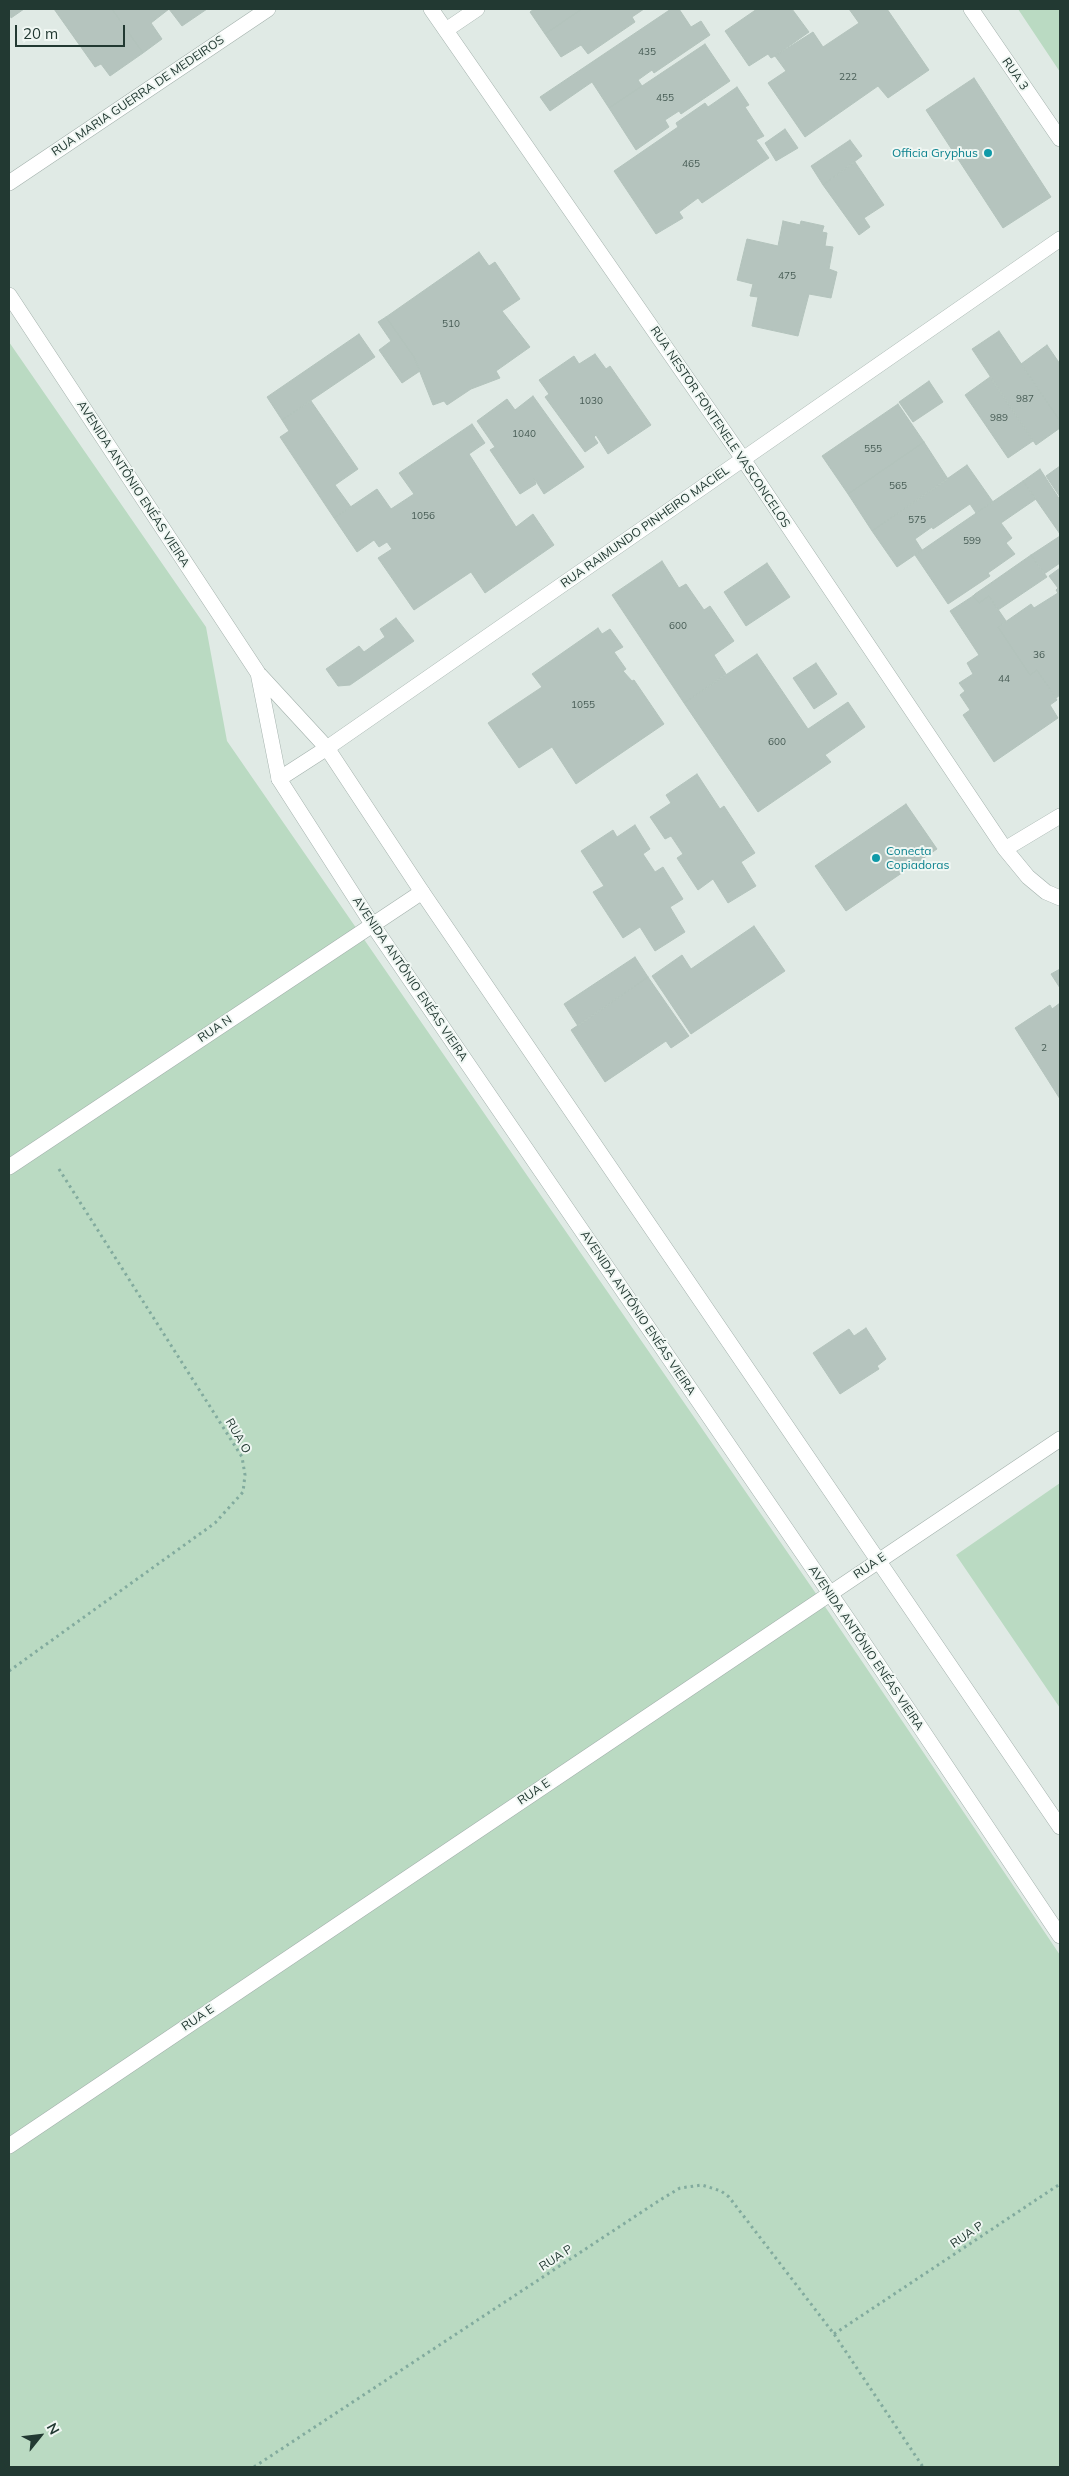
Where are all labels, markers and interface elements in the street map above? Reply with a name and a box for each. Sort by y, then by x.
scale bar [18,15,128,47]
text: 20 m [23,24,58,43]
street label: RUA MARIA GUERRA DE MEDEIROS [49,33,227,159]
house number: 435 [638,46,656,58]
street label: RUA 3 [999,55,1031,93]
house number: 222 [839,71,857,83]
house number: 455 [656,92,674,104]
place label: Officia Gryphus [892,146,978,160]
marker: Officia Gryphus [982,147,994,159]
house number: 465 [682,158,700,170]
house number: 475 [778,270,796,282]
house number: 510 [442,318,460,330]
street label: RUA NESTOR FONTENELE VASCONCELOS [647,324,793,530]
house number: 987 [1016,393,1034,405]
house number: 1030 [579,395,603,407]
street label: AVENIDA ANTÔNIO ENÉAS VIEIRA [74,398,192,570]
house number: 989 [990,412,1008,424]
house number: 1040 [512,428,536,440]
house number: 555 [864,443,882,455]
street label: RUA RAIMUNDO PINHEIRO MACIEL [558,463,732,591]
house number: 565 [889,480,907,492]
house number: 1056 [411,510,435,522]
house number: 575 [908,514,926,526]
house number: 599 [963,535,981,547]
house number: 600 [669,620,687,632]
house number: 36 [1033,649,1045,661]
house number: 44 [998,673,1010,685]
house number: 1055 [571,699,595,711]
house number: 600 [768,736,786,748]
place label: Conecta Copiadoras [886,844,949,872]
marker: Conecta Copiadoras [870,852,882,864]
street label: AVENIDA ANTÔNIO ENÉAS VIEIRA [349,894,471,1064]
street label: RUA N [195,1012,235,1046]
house number: 2 [1041,1042,1047,1054]
street label: AVENIDA ANTÔNIO ENÉAS VIEIRA [577,1228,699,1398]
street label: RUA O [222,1416,254,1456]
street label: RUA E [851,1550,889,1582]
street label: AVENIDA ANTÔNIO ENÉAS VIEIRA [805,1563,927,1733]
street label: RUA E [515,1776,553,1808]
street label: RUA E [179,2002,217,2034]
street label: RUA P [948,2219,986,2251]
street label: RUA P [537,2242,575,2274]
north arrow [15,2411,65,2461]
text: N [43,2420,64,2438]

